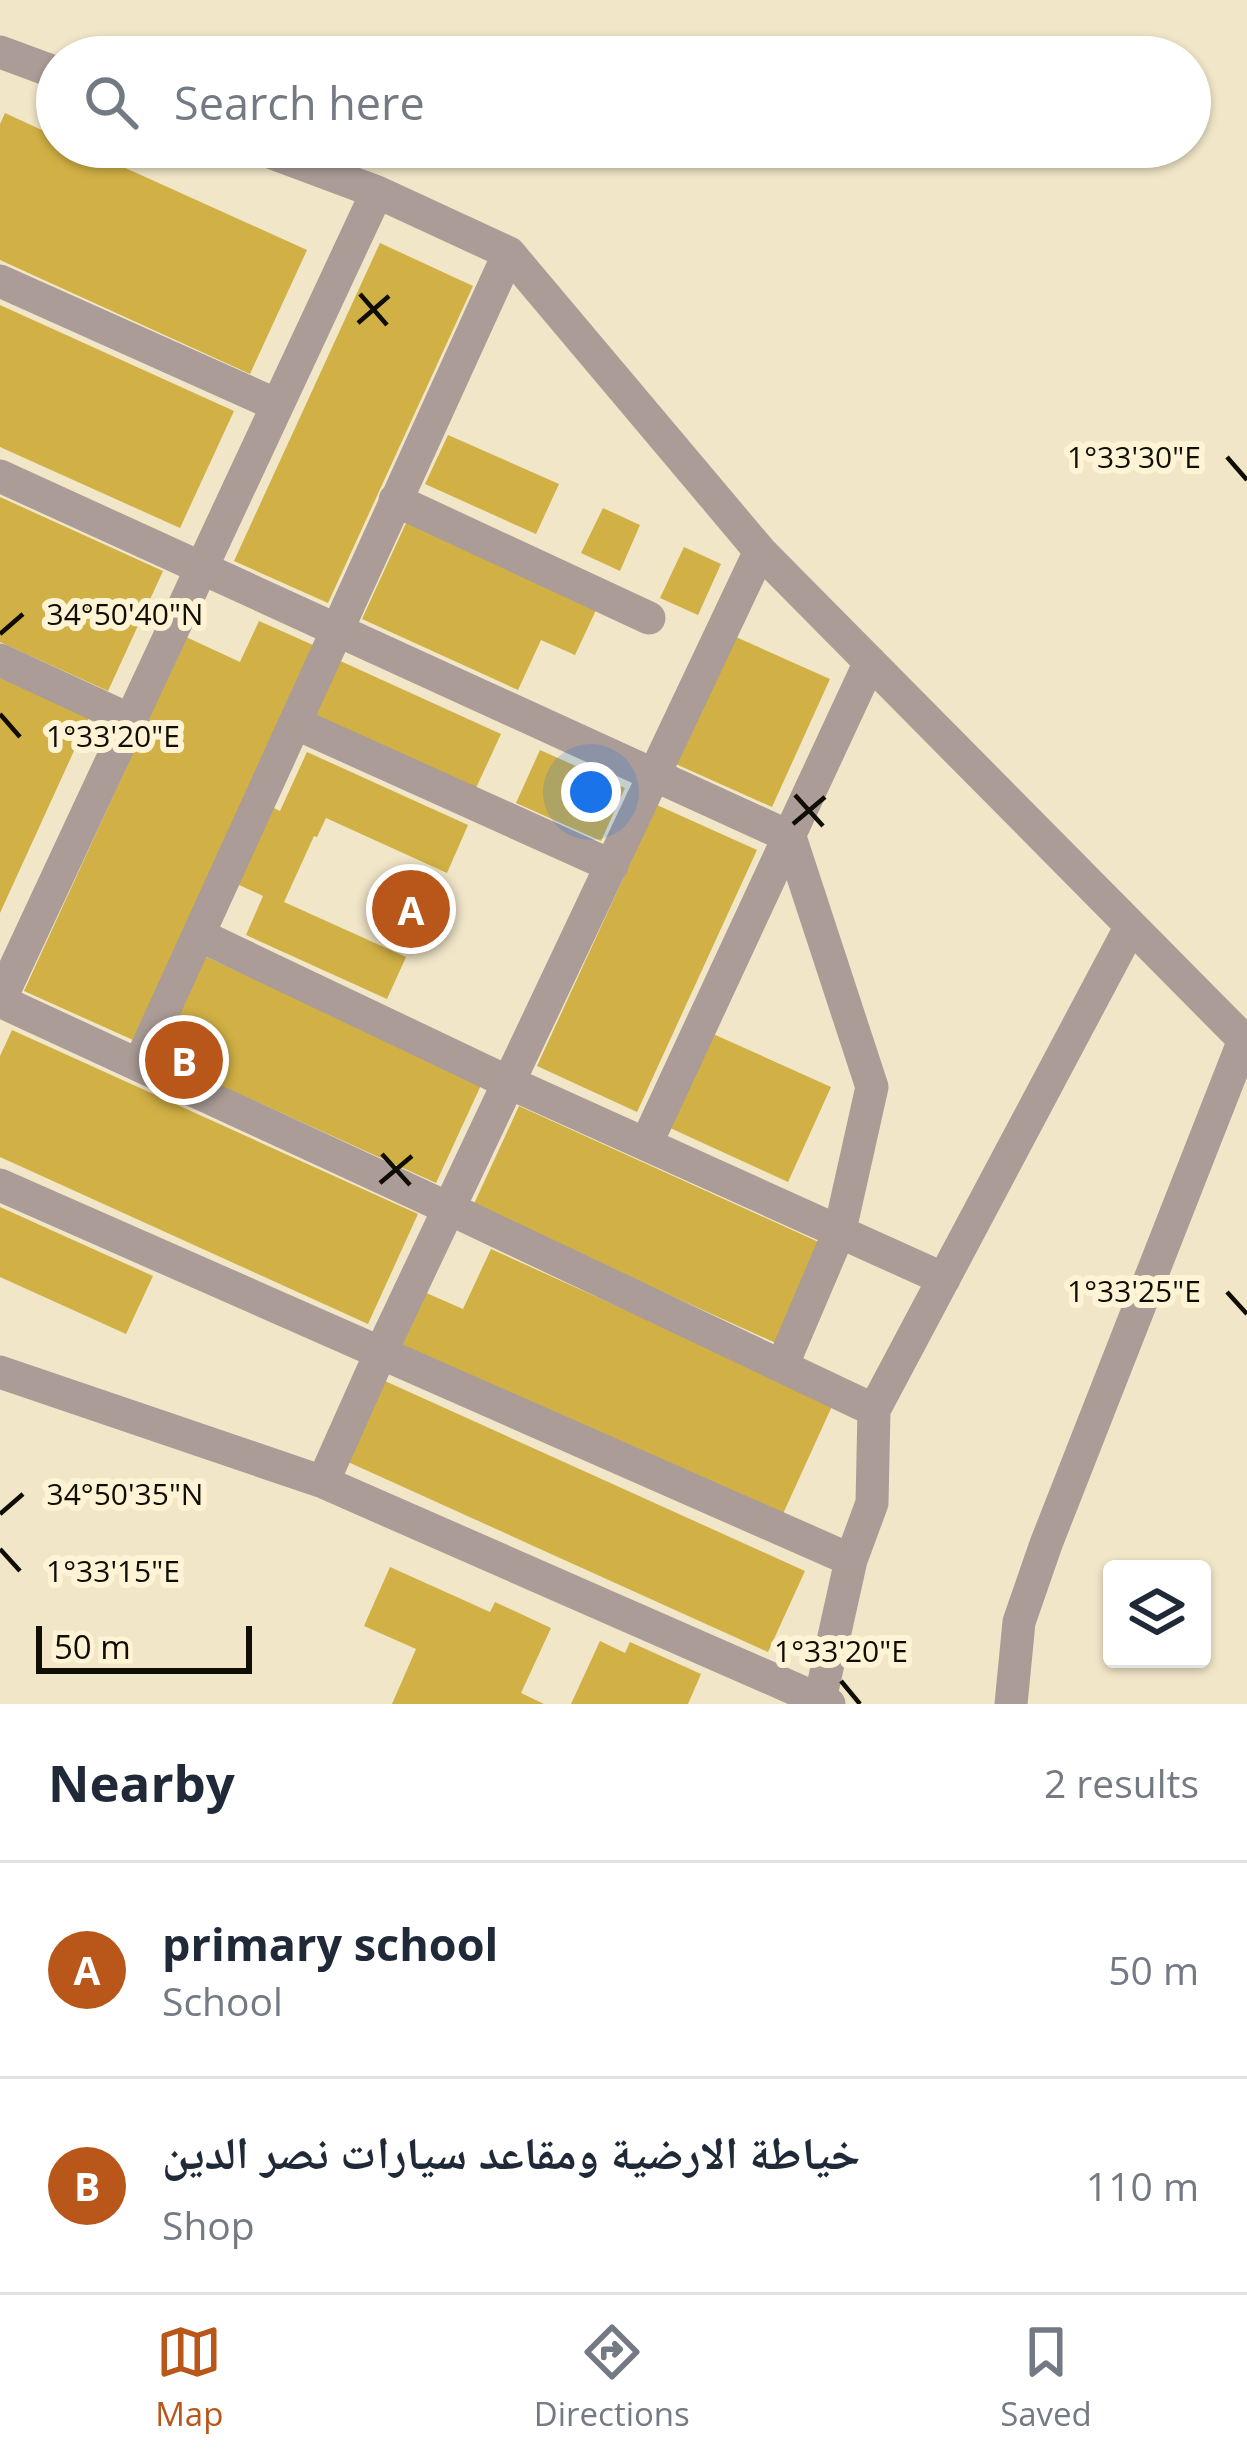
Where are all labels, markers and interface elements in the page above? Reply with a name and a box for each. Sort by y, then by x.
search box [36,36,1211,168]
icon: search [78,69,144,135]
text: Search here [174,72,425,133]
text: 1°33'30"E [1067,436,1201,477]
text: 34°50'40"N [47,593,203,634]
text: 1°33'20"E [46,715,180,756]
your location [561,762,621,822]
pin: A [372,864,450,954]
pin: B [145,1015,223,1105]
text: 1°33'25"E [1067,1270,1201,1311]
text: 34°50'35"N [47,1473,203,1514]
text: 1°33'15"E [46,1550,180,1591]
map controls [1103,1560,1211,1668]
button: layers [1103,1560,1211,1668]
scale bar [36,1620,252,1673]
text: 50 m [54,1624,131,1669]
text: 1°33'20"E [774,1630,908,1671]
text: Nearby [48,1747,235,1817]
text: 2 results [1044,1756,1199,1809]
text: primary school [162,1913,498,1974]
text: A [74,1943,100,1996]
text: 50 m [1108,1943,1199,1996]
text: School [162,1974,283,2027]
text: خياطة الارضية ومقاعد سيارات نصر الدين [162,2121,860,2182]
text: B [74,2159,100,2212]
text: 110 m [1086,2159,1199,2212]
text: Shop [162,2198,255,2251]
tab: Map [155,2319,223,2436]
tab: Directions [534,2319,690,2436]
tab: Saved [1000,2319,1092,2436]

